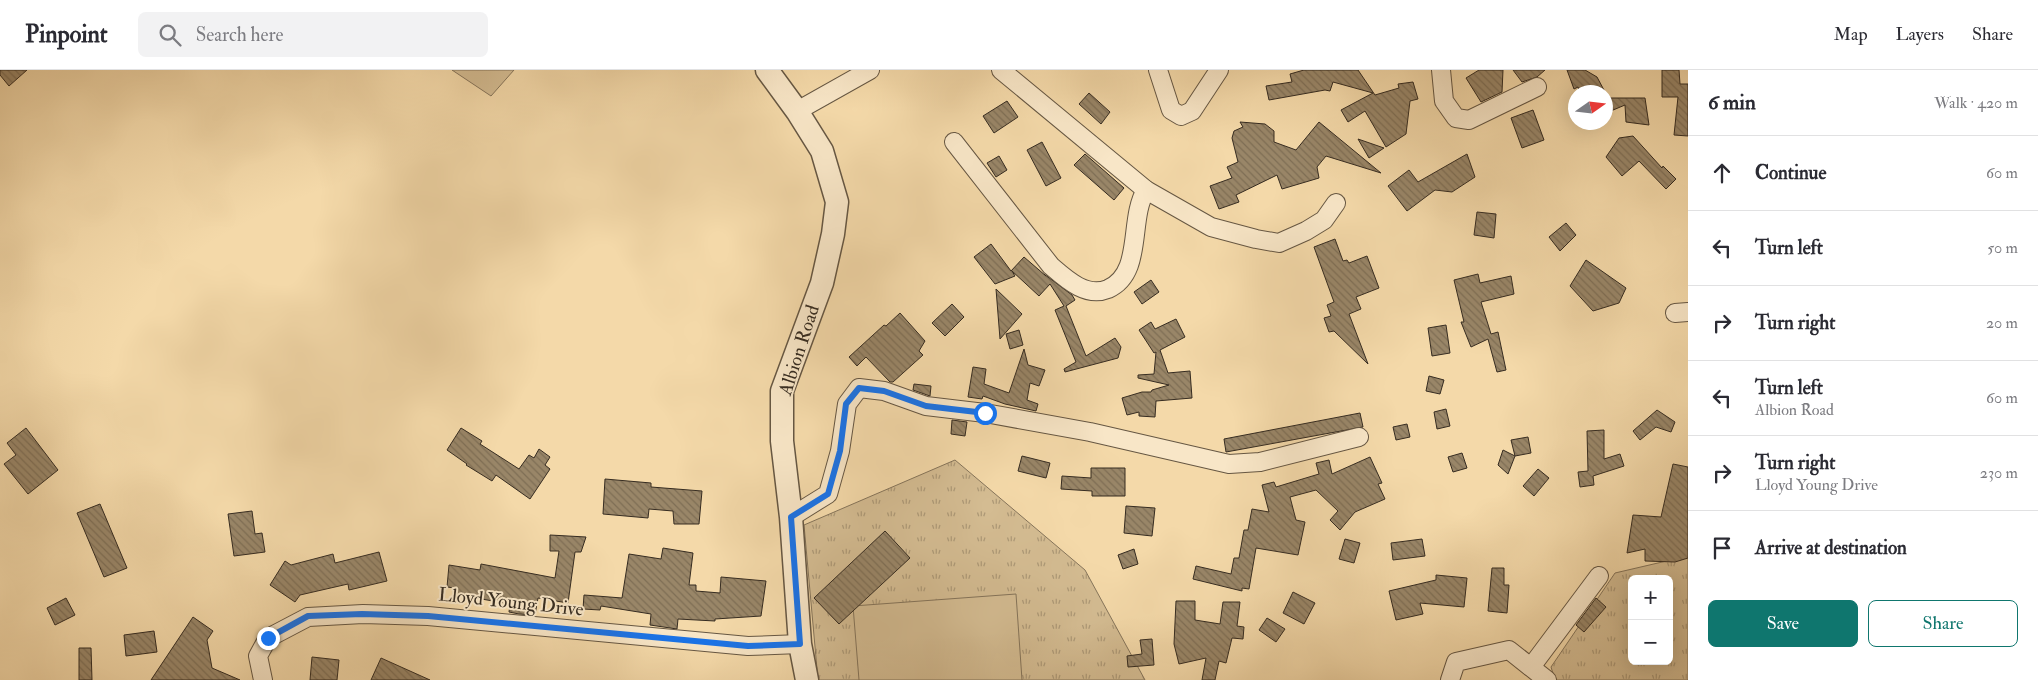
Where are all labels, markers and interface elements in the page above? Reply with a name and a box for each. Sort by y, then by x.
search box [138,12,488,57]
text: Pinpoint [25,19,108,50]
icon: search [156,21,184,49]
text: Search here [196,23,283,47]
text: Map [1834,23,1868,46]
text: Layers [1896,23,1944,46]
text: Share [1972,23,2013,46]
north arrow [1568,85,1613,130]
text: 6 min [1708,89,1756,116]
text: Walk · 420 m [1934,93,2018,113]
icon: ahead [1708,159,1736,187]
text: Continue [1755,161,1826,185]
text: 60 m [1986,163,2018,183]
icon: left [1708,234,1736,262]
text: Turn left [1755,236,1823,260]
text: 50 m [1987,238,2018,258]
street label: Albion Road [773,301,825,399]
icon: right [1708,309,1736,337]
text: Turn right [1755,311,1835,335]
text: 20 m [1986,313,2018,333]
text: Turn left [1755,376,1823,400]
icon: left [1708,384,1736,412]
text: 60 m [1986,388,2018,408]
text: Albion Road [1755,400,1834,420]
route start [974,402,997,425]
text: Turn right [1755,451,1835,475]
icon: right [1708,459,1736,487]
text: 230 m [1980,463,2018,483]
text: Lloyd Young Drive [1755,475,1878,495]
icon: arrive [1708,534,1736,562]
text: Arrive at destination [1755,536,1907,560]
map controls [1628,575,1673,665]
button: + [1628,575,1673,620]
street label: Lloyd Young Drive [437,582,585,622]
button: Save [1708,600,1858,647]
button: Share [1868,600,2018,647]
button: − [1628,620,1673,665]
route end [257,627,280,650]

